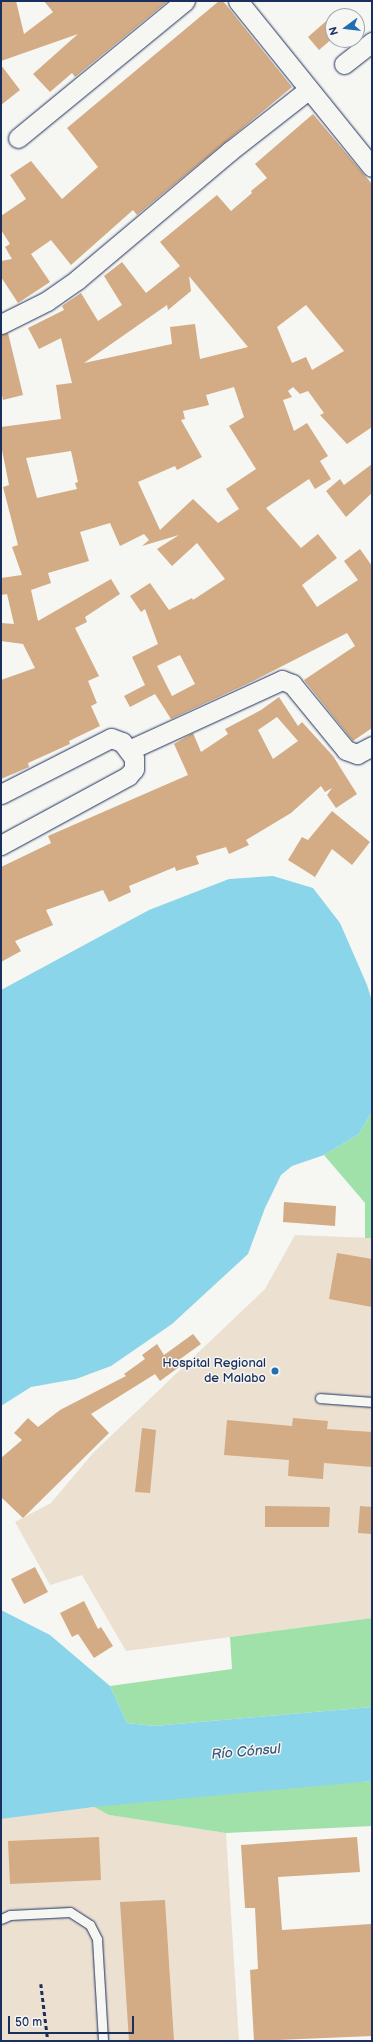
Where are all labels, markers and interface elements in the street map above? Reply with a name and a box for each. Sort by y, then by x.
north arrow [325,8,365,48]
text: N [327,25,341,37]
place label: Hospital Regional de Malabo [162,1356,266,1387]
marker: Hospital Regional de Malabo [269,1365,281,1377]
water label: Río Cónsul [211,1741,281,1763]
scale bar [10,2008,136,2034]
text: 50 m [15,2015,42,2030]

